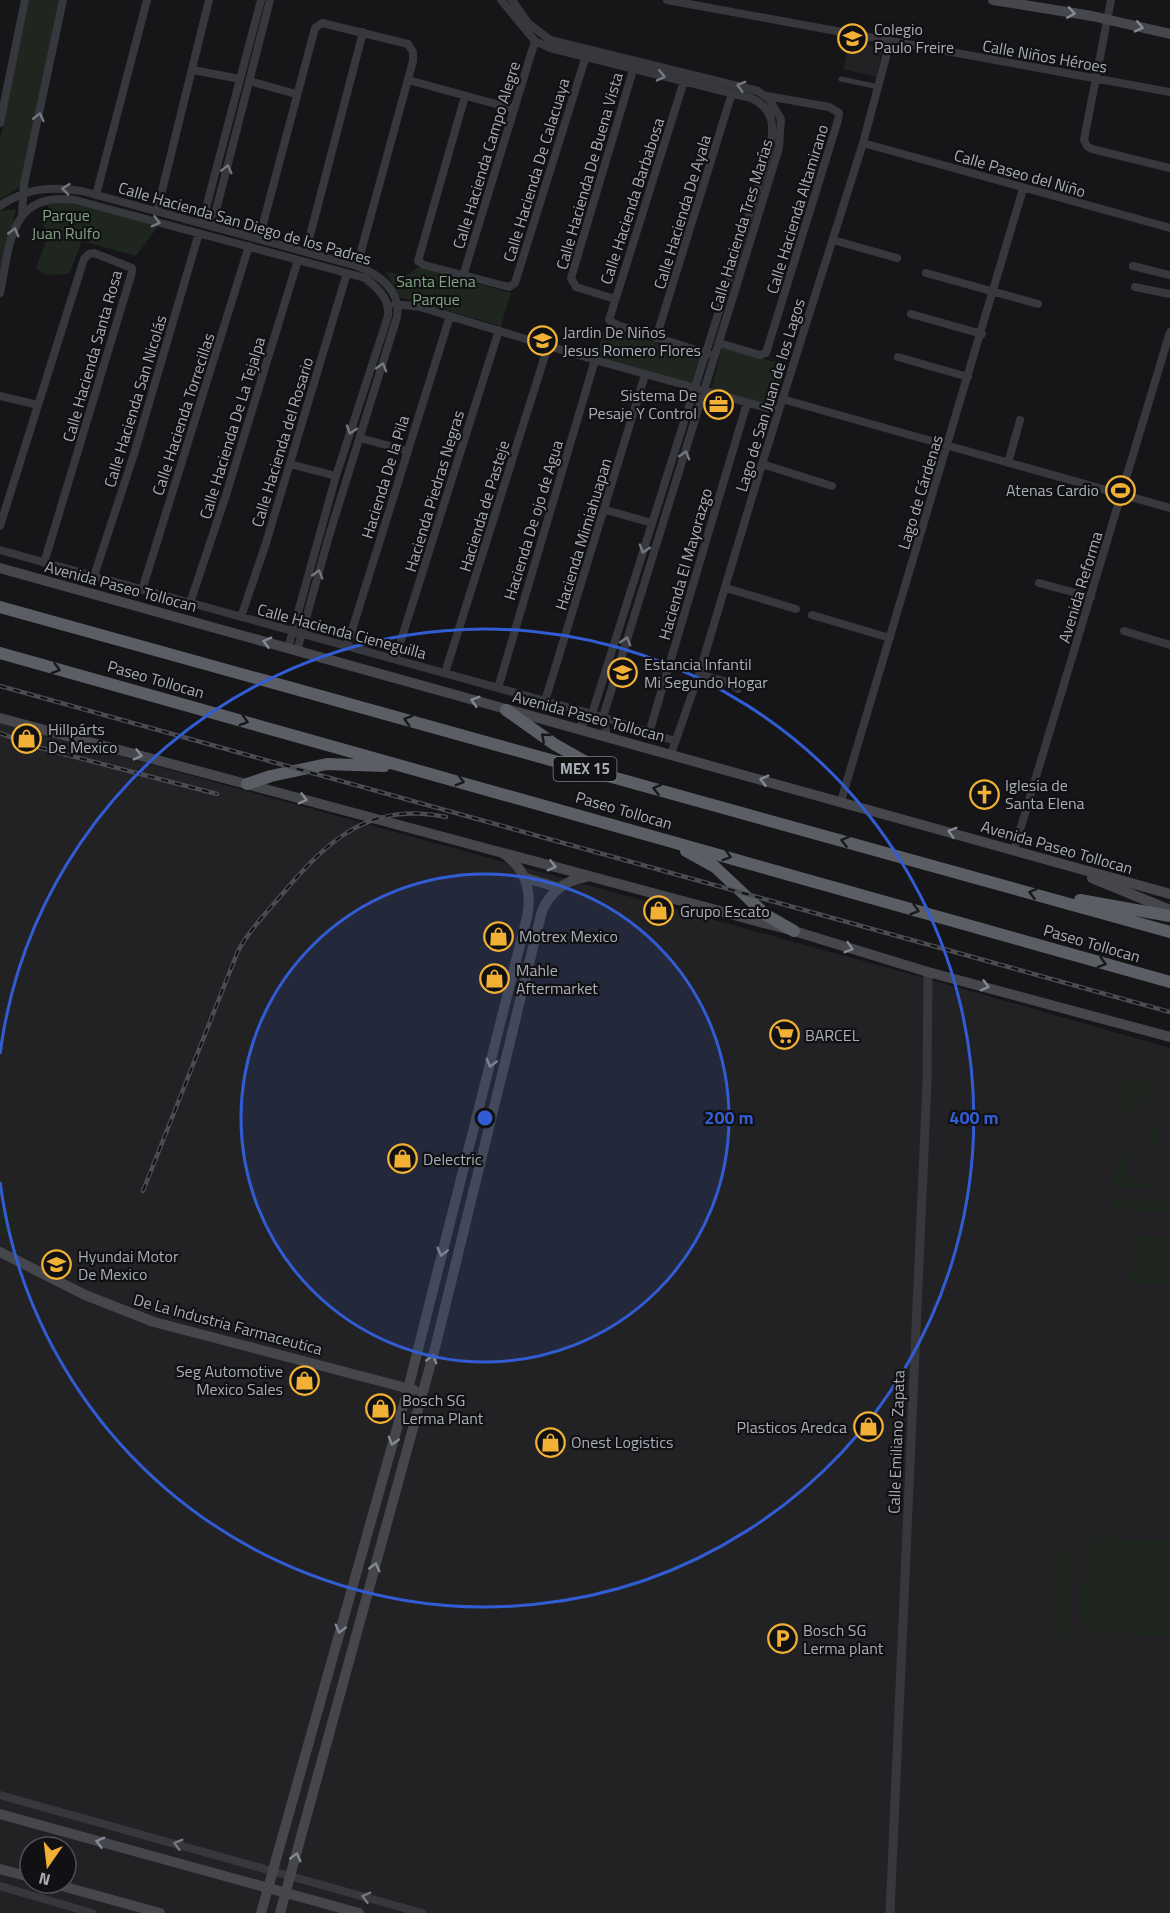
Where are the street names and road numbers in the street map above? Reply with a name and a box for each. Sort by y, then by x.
street label: Calle Niños Héroes [981,33,1109,79]
street label: Calle Hacienda Campo Alegre [446,58,526,252]
street label: Calle Hacienda De Buena Vista [549,70,629,272]
street label: Calle Hacienda De Calacuaya [497,75,575,265]
street label: Calle Hacienda Barbabosa [594,115,670,287]
street label: Calle Hacienda Altamirano [760,121,834,297]
street label: Calle Hacienda De Ayala [647,132,717,292]
street label: Calle Hacienda Tres Marías [703,136,779,314]
street label: Calle Paseo del Niño [951,143,1089,203]
street label: Calle Hacienda San Diego de los Padres [116,175,374,271]
street label: Calle Hacienda Santa Rosa [56,267,128,445]
street label: Lago de San Juan de los Lagos [729,295,811,495]
street label: Calle Hacienda San Nicolás [97,312,173,490]
street label: Calle Hacienda Torrecillas [145,330,221,498]
street label: Calle Hacienda De La Tejalpa [193,334,271,522]
street label: Calle Hacienda del Rosario [245,354,319,530]
street label: Hacienda Piedras Negras [398,407,470,575]
street label: Hacienda De la Pila [355,412,415,542]
street label: Lago de Cárdenas [891,432,949,552]
street label: Hacienda de Pasteje [453,437,515,575]
street label: Hacienda De ojo de Agua [497,437,569,603]
street label: Hacienda Mimiahuapan [548,455,618,613]
street label: Hacienda El Mayorazgo [652,485,718,643]
street label: Avenida Reforma [1052,528,1108,646]
street label: Avenida Paseo Tollocan [42,554,200,618]
street label: Calle Hacienda Cieneguilla [255,597,429,665]
street label: Paseo Tollocan [105,654,207,704]
street label: Avenida Paseo Tollocan [510,684,668,748]
road number: MEX 15 [554,757,616,781]
street label: Paseo Tollocan [573,785,675,835]
street label: Avenida Paseo Tollocan [978,814,1136,880]
street label: Paseo Tollocan [1041,918,1143,968]
street label: De La Industria Farmaceutica [131,1287,325,1361]
street label: Calle Emiliano Zapata [881,1370,911,1514]

